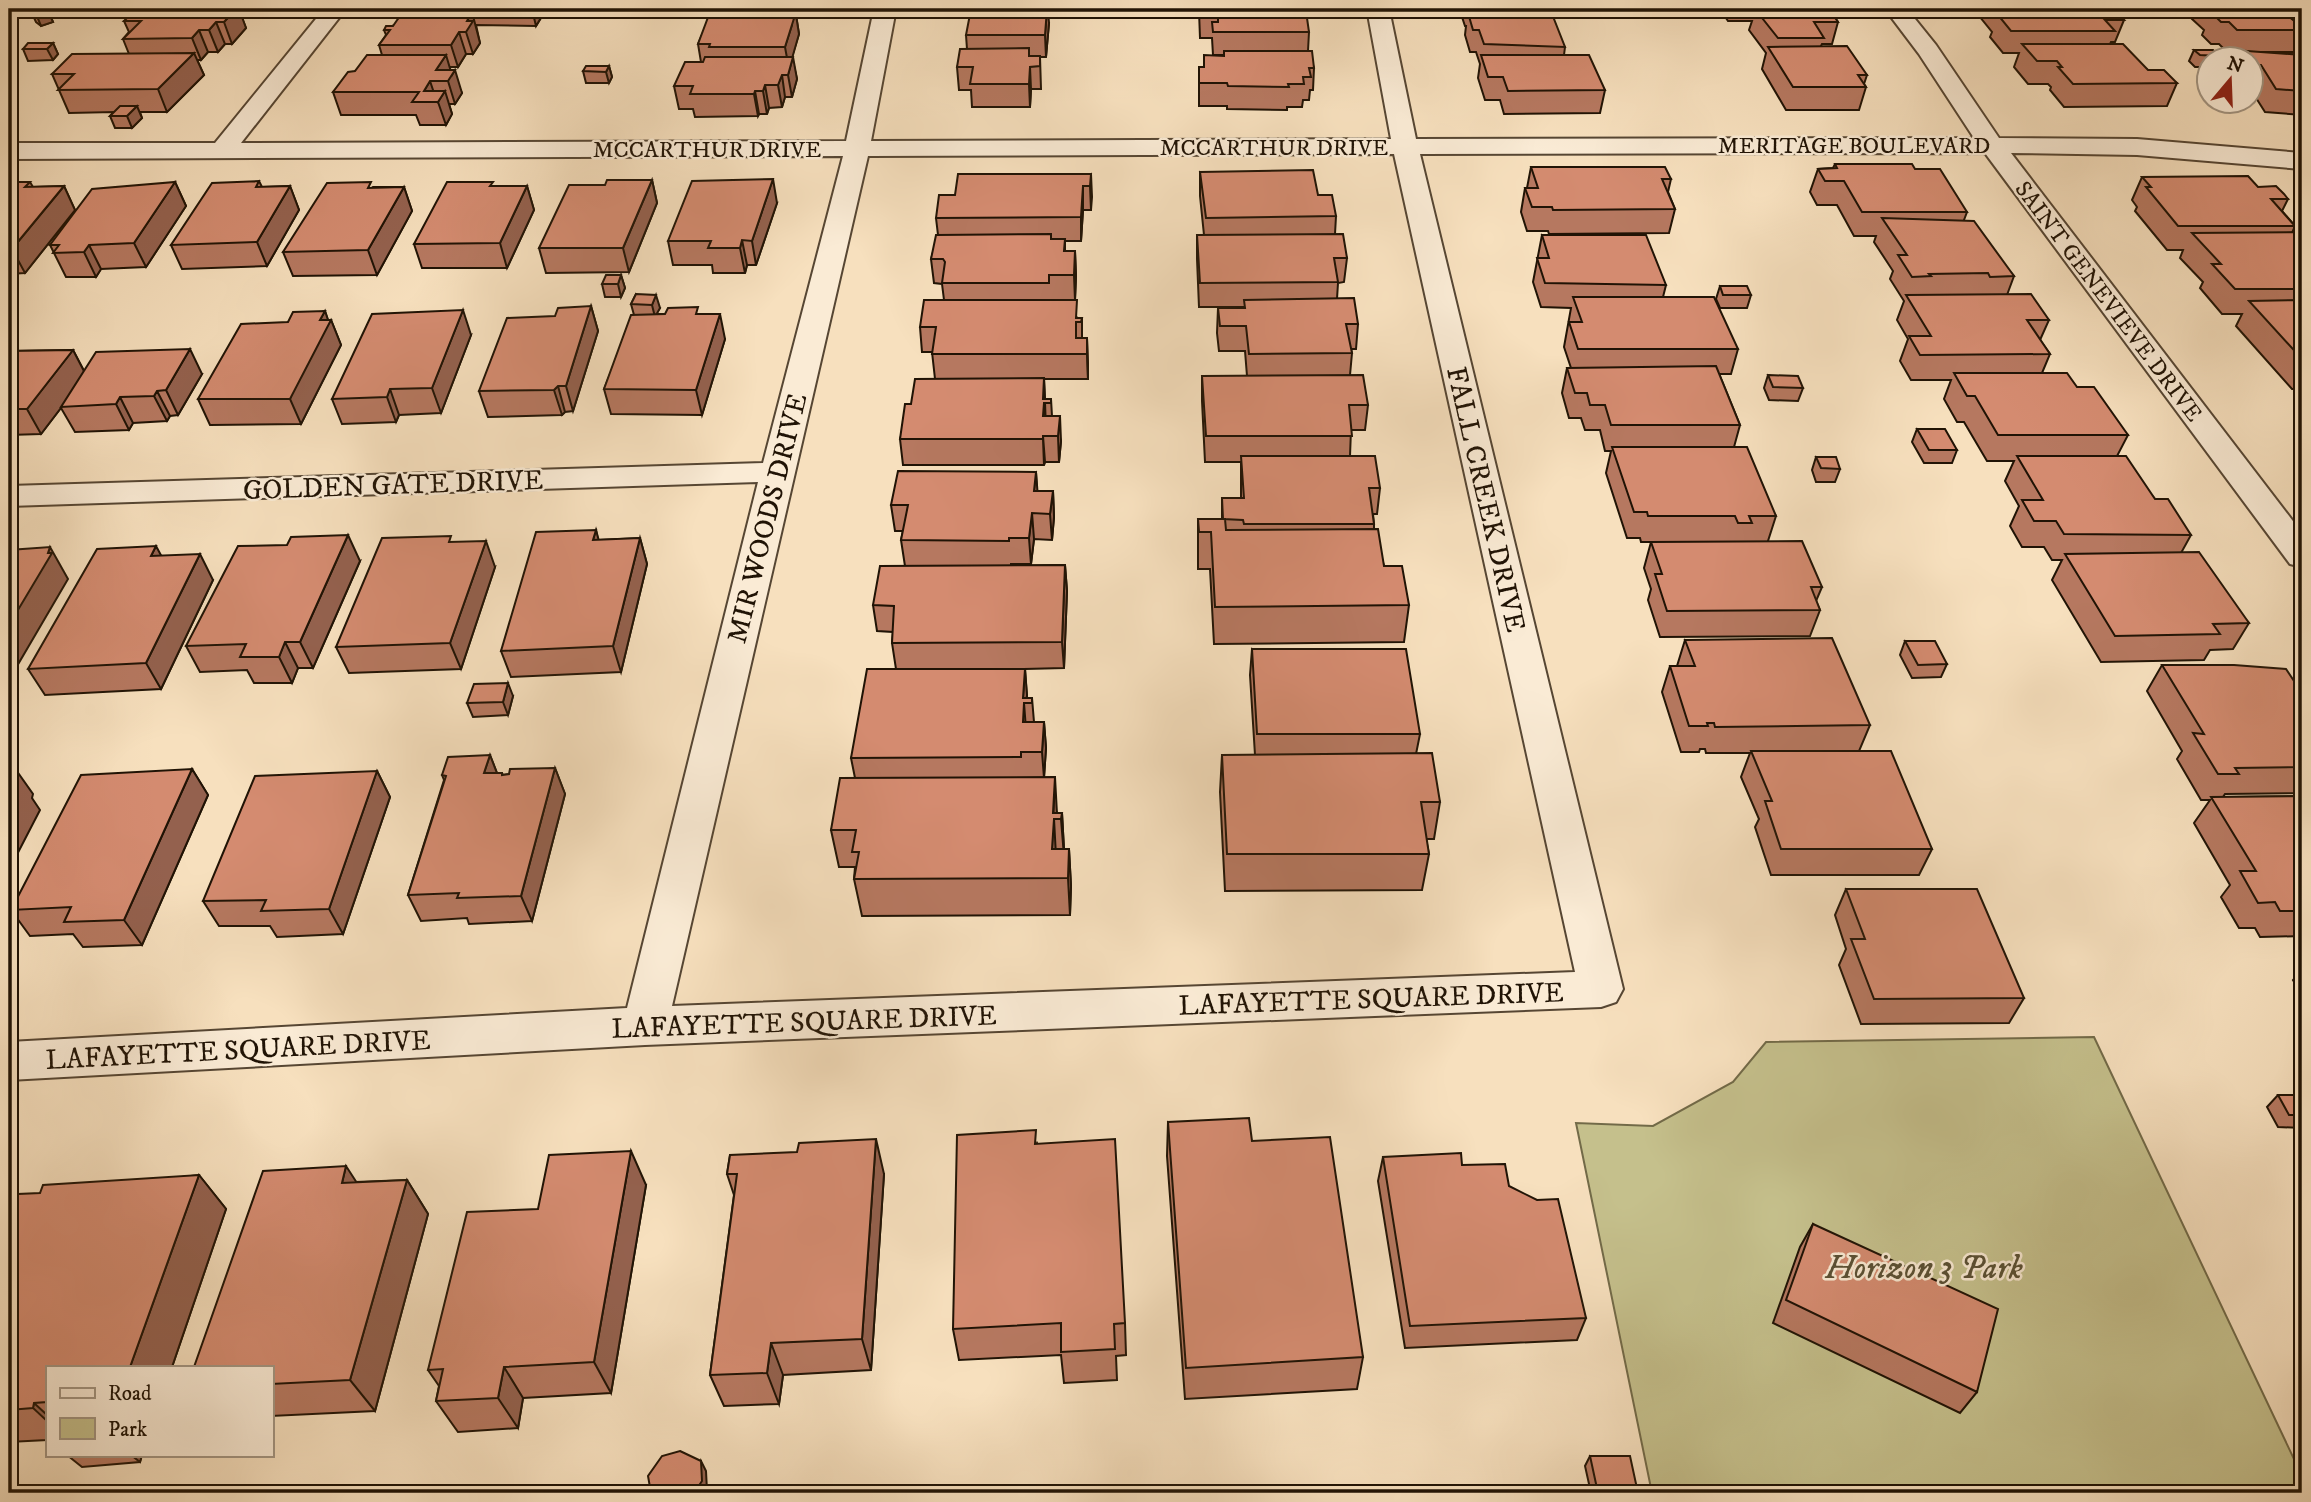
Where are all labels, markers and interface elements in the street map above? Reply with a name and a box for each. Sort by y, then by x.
north arrow [2196,46,2266,116]
text: N [2224,52,2247,79]
street label: MERITAGE BOULEVARD [1718,132,1990,161]
street label: MCCARTHUR DRIVE [1160,134,1388,163]
street label: MCCARTHUR DRIVE [593,136,821,165]
street label: SAINT GENEVIEVE DRIVE [2008,176,2208,428]
street label: FALL CREEK DRIVE [1438,363,1533,636]
street label: MIR WOODS DRIVE [719,390,815,647]
street label: GOLDEN GATE DRIVE [242,463,544,508]
street label: LAFAYETTE SQUARE DRIVE [1178,975,1564,1024]
street label: LAFAYETTE SQUARE DRIVE [611,998,997,1047]
street label: LAFAYETTE SQUARE DRIVE [45,1023,432,1078]
park label: Horizon 3 Park [1824,1248,2023,1289]
legend [46,1366,273,1456]
text: Road [108,1381,152,1407]
text: Park [108,1417,148,1443]

